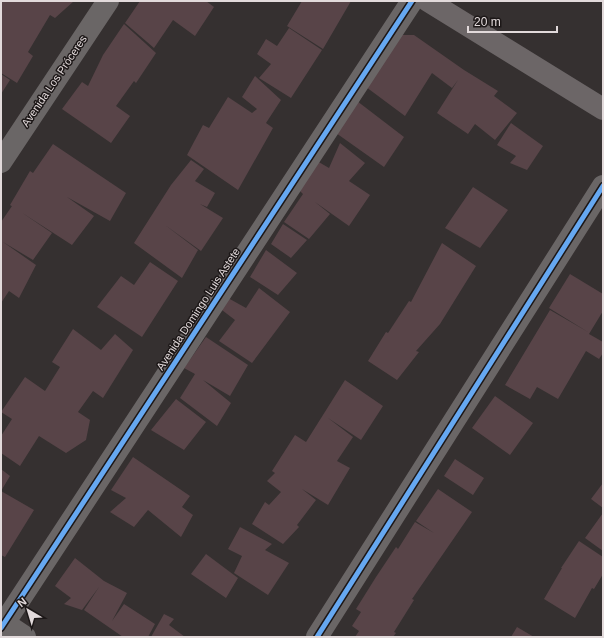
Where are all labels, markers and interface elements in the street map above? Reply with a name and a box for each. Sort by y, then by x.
scale bar [468,8,557,34]
text: 20 m [474,15,501,29]
street label: Avenida Los Próceres [19,33,89,129]
street label: Avenida Domingo Luis Astete [154,246,242,372]
north arrow [8,590,48,630]
text: N [15,595,29,609]

